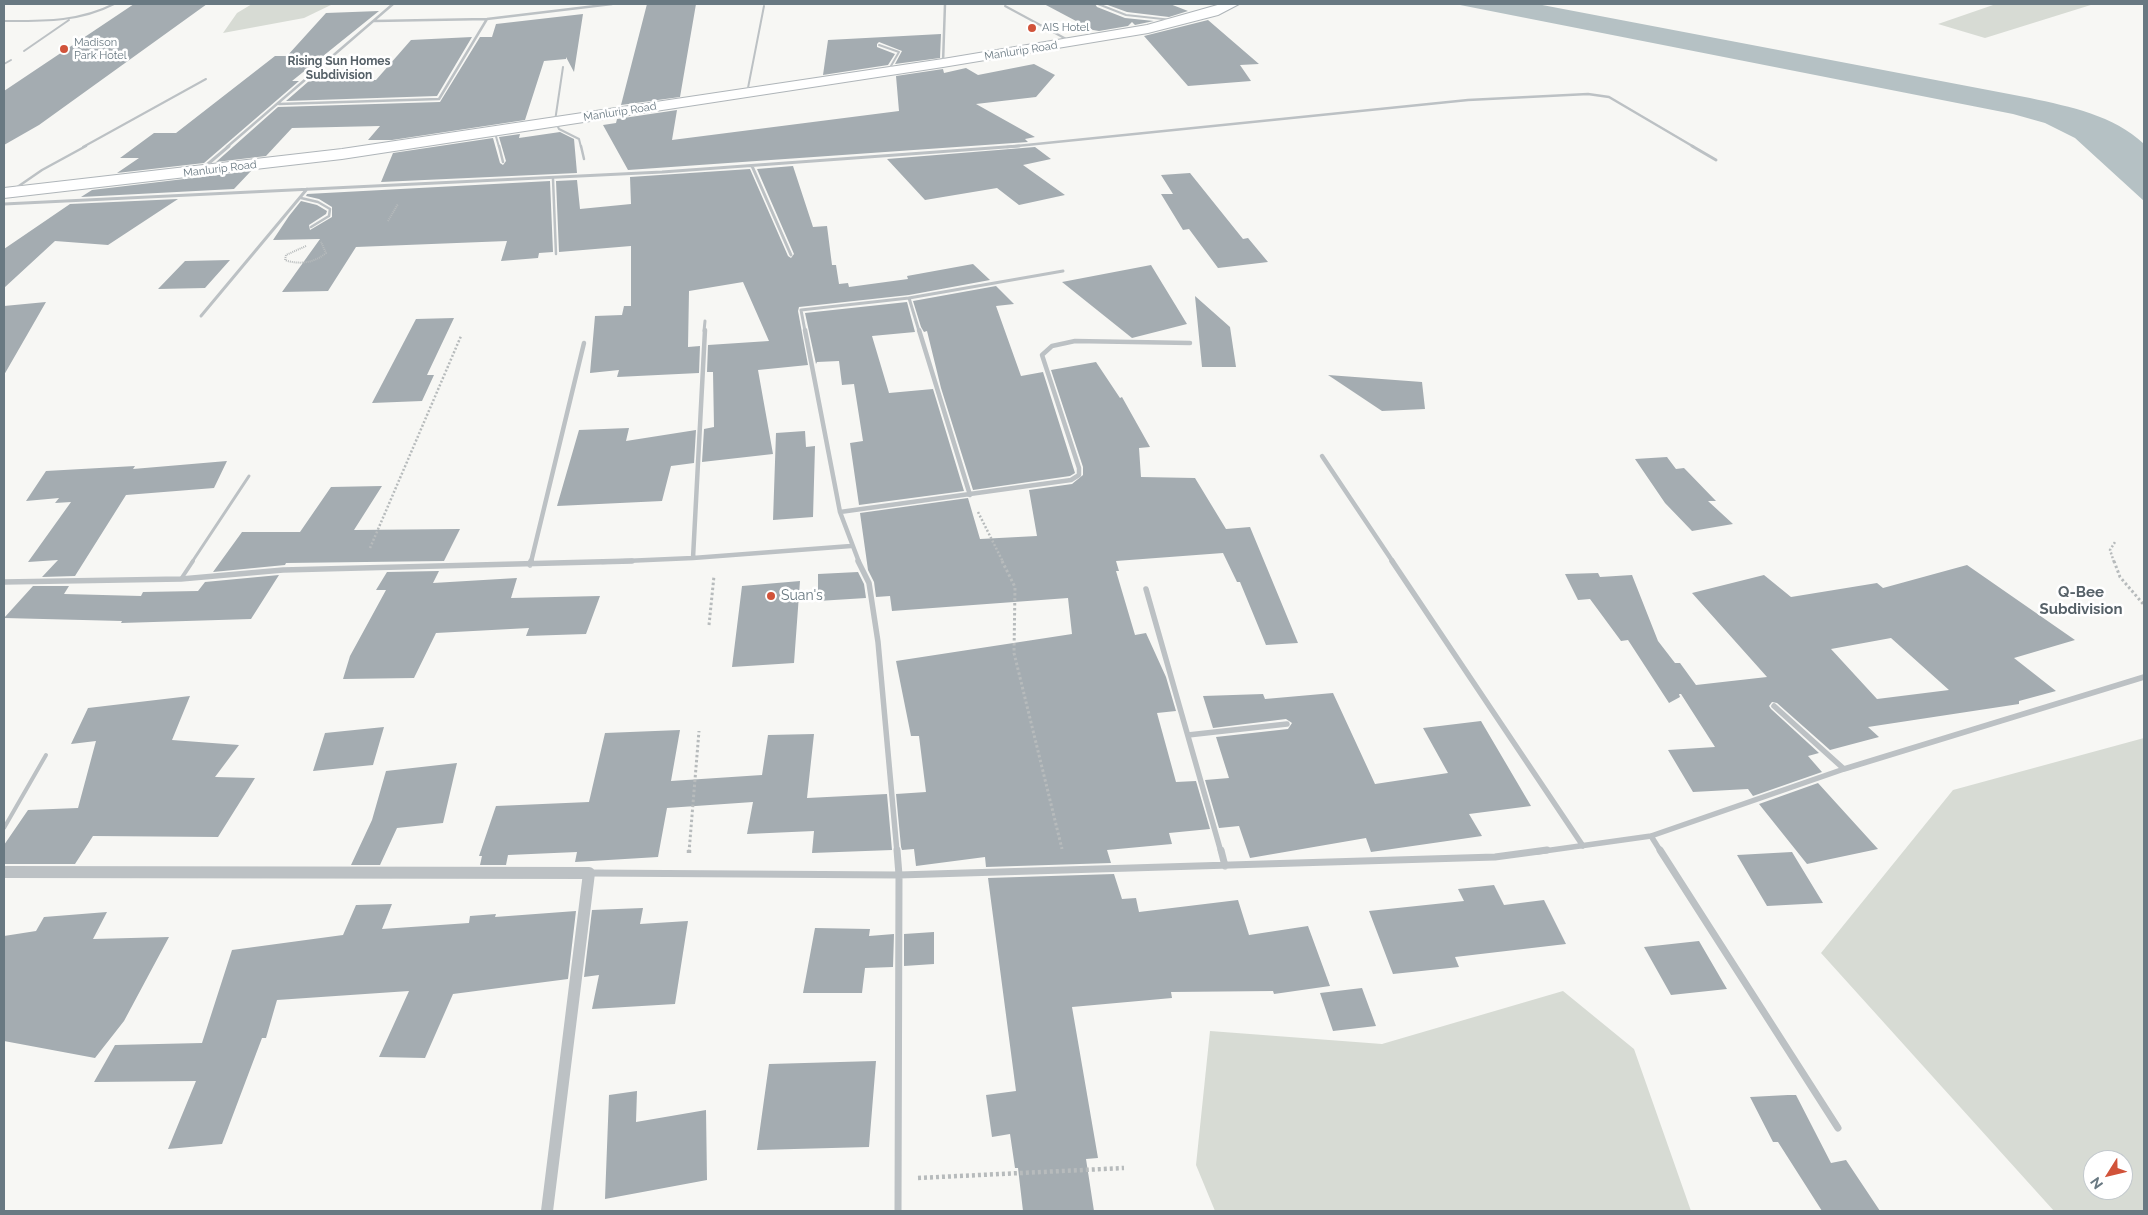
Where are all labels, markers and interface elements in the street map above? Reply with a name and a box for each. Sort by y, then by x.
place label: AIS Hotel [1042,21,1089,35]
marker: AIS Hotel [1026,22,1038,34]
place label: Madison Park Hotel [74,36,127,62]
street label: Manlurip Road [984,39,1058,63]
marker: Madison Park Hotel [58,43,70,55]
district label: Rising Sun Homes Subdivision [288,54,390,82]
street label: Manlurip Road [583,100,657,124]
street label: Manlurip Road [183,158,257,180]
district label: Q-Bee Subdivision [2040,583,2122,618]
place label: Suan's [781,588,823,604]
marker: Suan's [765,590,777,602]
north arrow [2083,1150,2133,1200]
text: N [2087,1174,2106,1192]

